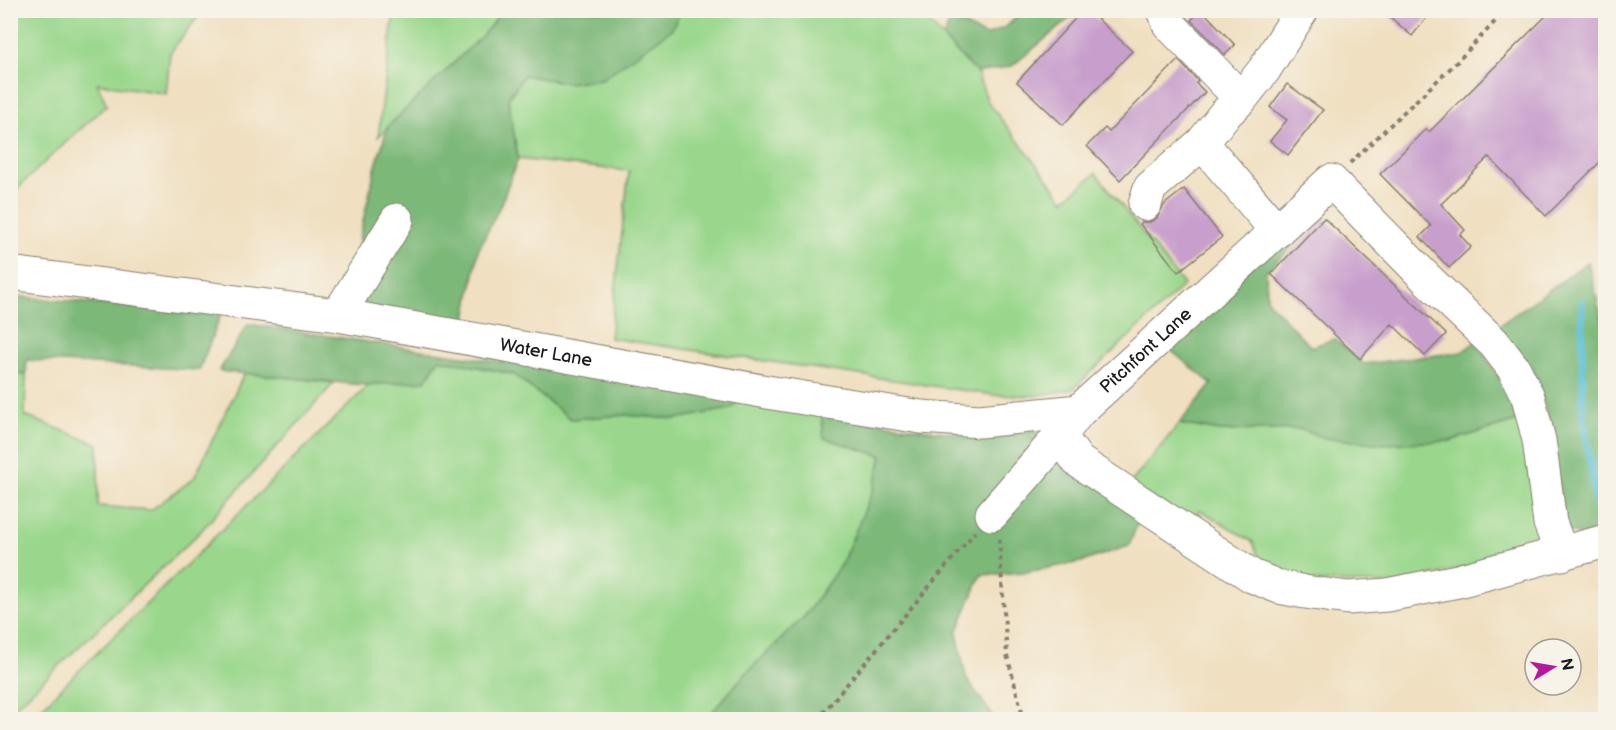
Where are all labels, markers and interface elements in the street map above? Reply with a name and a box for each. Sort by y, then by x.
street label: Pitchfont Lane [1096,303,1196,398]
street label: Water Lane [498,334,594,371]
north arrow [1523,637,1583,697]
text: N [1556,657,1577,672]

